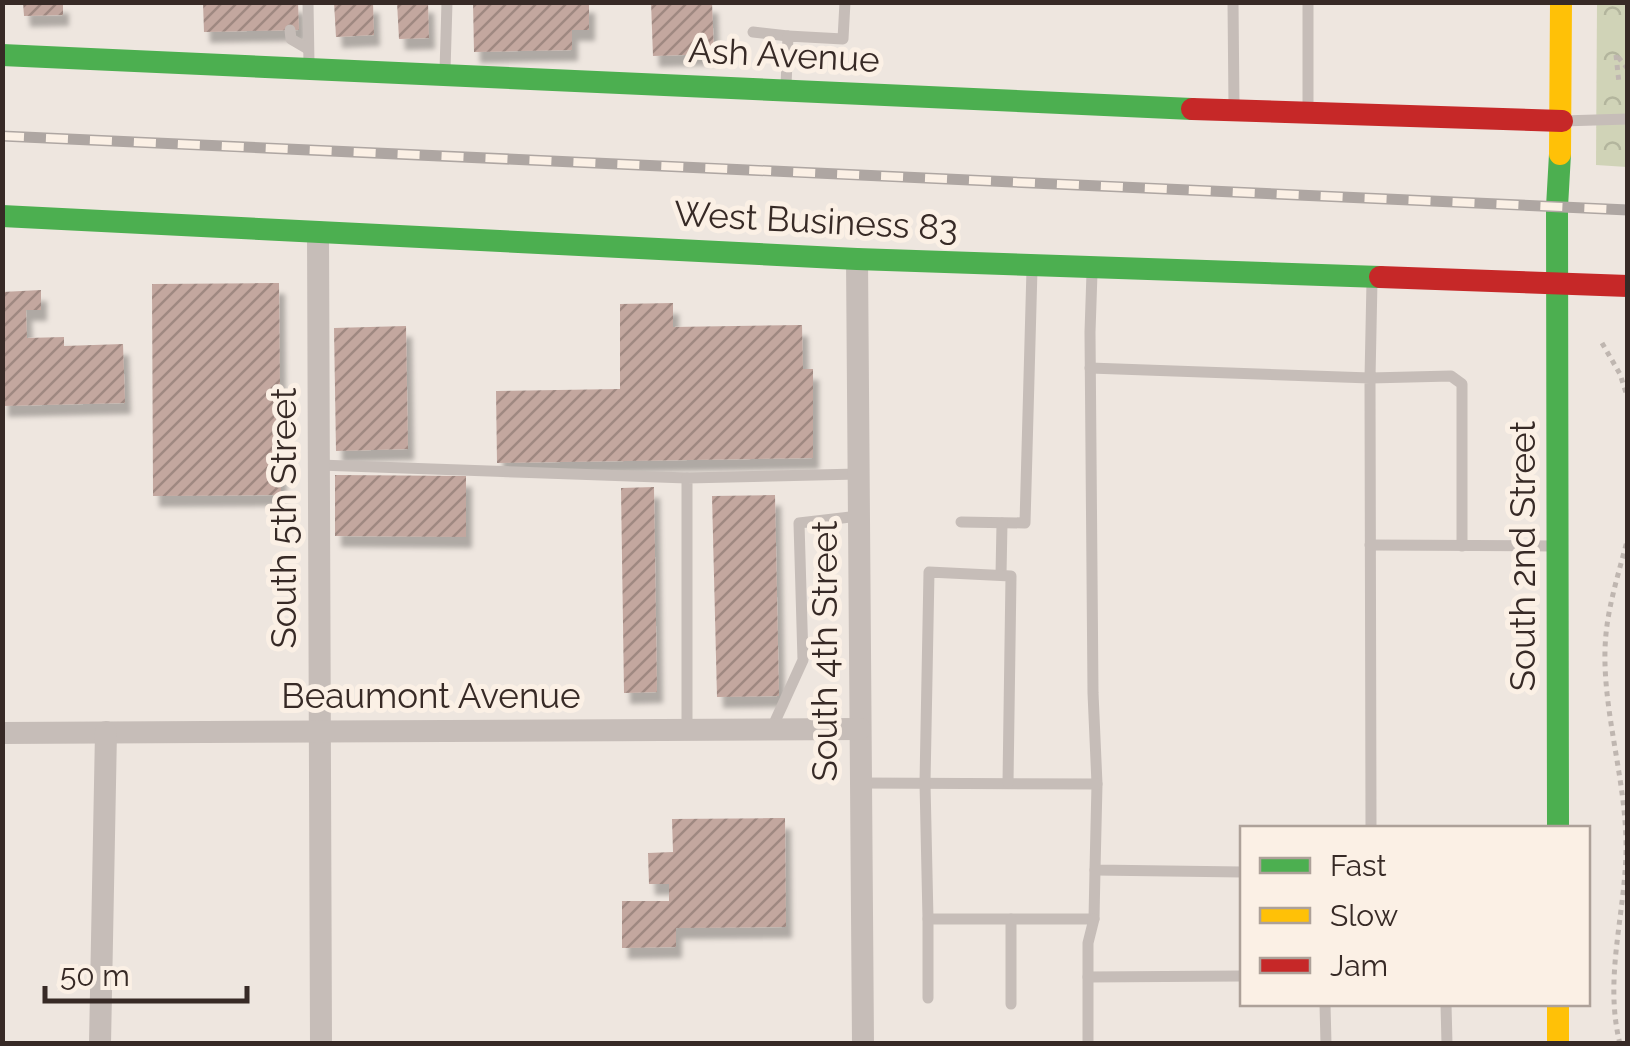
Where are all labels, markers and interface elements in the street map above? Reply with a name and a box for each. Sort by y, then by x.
street label: Ash Avenue [687,29,881,80]
street label: West Business 83 [673,193,959,248]
street label: South 5th Street [263,387,304,649]
street label: South 2nd Street [1502,421,1543,691]
street label: South 4th Street [804,520,845,782]
street label: Beaumont Avenue [281,675,581,716]
legend [1240,826,1590,1006]
text: Fast [1330,848,1387,883]
text: Slow [1330,898,1398,933]
scale bar [45,941,248,1003]
text: Jam [1330,948,1388,983]
text: 50 m [60,958,130,993]

